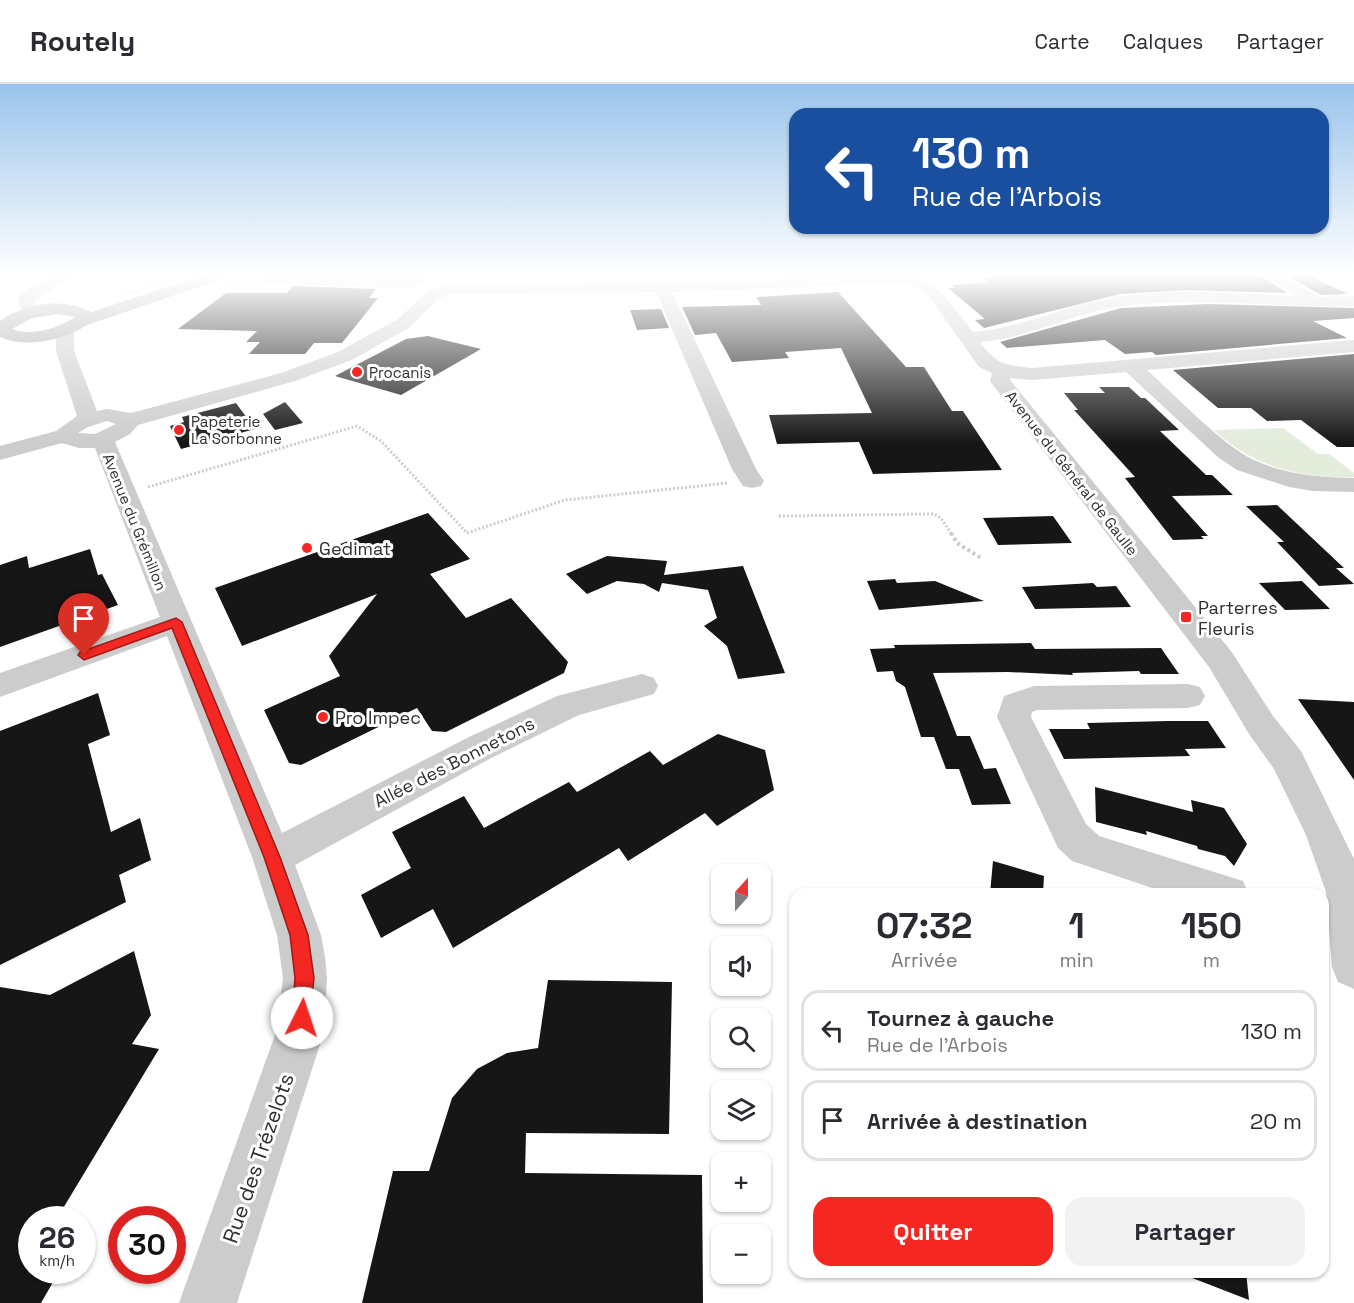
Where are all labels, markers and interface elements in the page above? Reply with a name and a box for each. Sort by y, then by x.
text: Routely [30,23,135,59]
text: Carte [1035,28,1090,55]
text: Calques [1123,28,1203,55]
text: Partager [1236,28,1324,55]
text: 130 m [912,127,1030,180]
icon: left [813,132,891,210]
text: Rue de l'Arbois [912,179,1102,214]
place label: Procanis [369,363,431,382]
marker: Procanis [350,365,364,379]
street label: Avenue du Général de Gaulle [1002,387,1142,559]
place label: Papeterie La Sorbonne [191,412,282,448]
marker: Papeterie La Sorbonne [172,423,186,437]
street label: Avenue du Grémillon [99,451,171,593]
place label: Gedimat [319,537,391,560]
marker: Gedimat [300,541,314,555]
pin [58,593,109,655]
place label: Parterres Fleuris [1198,596,1278,640]
icon: arrive [67,602,100,635]
marker: Parterres Fleuris [1179,610,1193,624]
place label: Pro Impec [335,706,421,729]
marker: Pro Impec [316,710,330,724]
street label: Allée des Bonnetons [370,711,538,813]
north arrow [711,864,771,924]
map controls [711,864,771,1284]
text: 07:32 [876,903,973,949]
text: 1 [1069,903,1085,949]
text: 150 [1181,903,1242,949]
button: sound [711,936,771,996]
text: Arrivée [891,947,958,973]
text: min [1059,947,1094,973]
text: m [1203,947,1220,973]
position arrow [270,986,334,1050]
text: Tournez à gauche [867,1004,1054,1032]
button: search [711,1008,771,1068]
icon: left [816,1014,849,1047]
text: 130 m [1241,1017,1302,1045]
text: Rue de l'Arbois [867,1032,1008,1058]
street label: Rue des Trézelots [216,1070,300,1246]
button: layers [711,1080,771,1140]
icon: arrive [816,1104,849,1137]
text: Arrivée à destination [867,1107,1088,1135]
text: 20 m [1250,1107,1302,1135]
button: + [711,1152,771,1212]
button: Quitter [813,1197,1053,1266]
button: Partager [1065,1197,1305,1266]
speed limit sign: 30 [108,1206,186,1284]
text: 26 [39,1218,75,1257]
button: − [711,1224,771,1284]
text: km/h [39,1251,75,1270]

